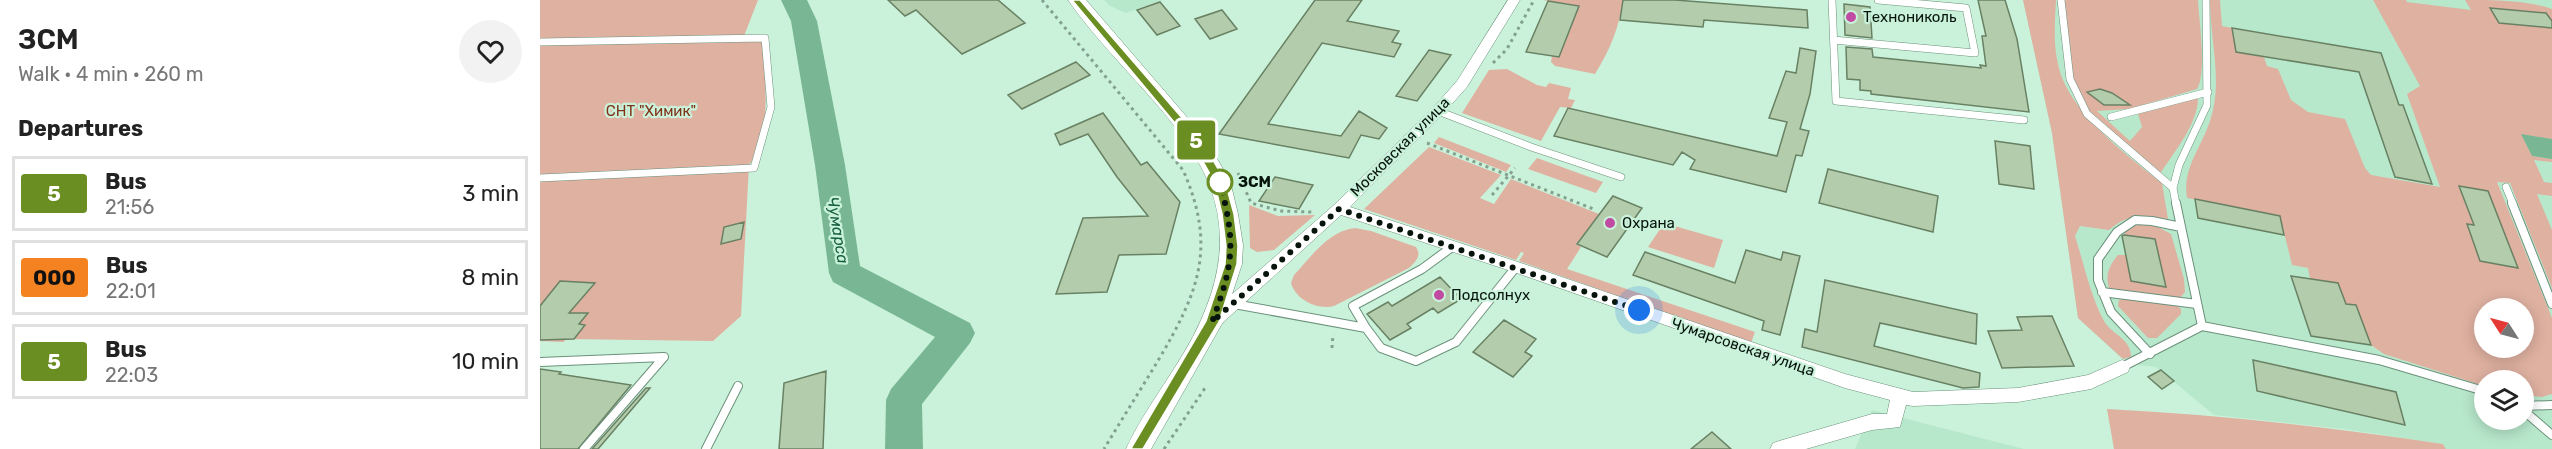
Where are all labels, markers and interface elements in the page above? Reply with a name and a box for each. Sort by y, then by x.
place label: Технониколь [1863,8,1957,26]
marker: Технониколь [1844,10,1858,24]
button: heart [459,20,522,83]
text: ЗСМ [18,23,79,56]
text: Walk · 4 min · 260 m [18,62,204,86]
street label: Московская улица [1347,94,1453,200]
park label: СНТ "Химик" [606,102,696,120]
text: Departures [18,115,143,142]
line badge: 5 [1176,120,1216,160]
text: 5 [1189,128,1203,153]
text: Bus [105,168,147,195]
marker: ЗСМ [1207,169,1233,195]
place label: ЗСМ [1238,173,1271,191]
text: 3 min [462,180,519,207]
text: 5 [47,181,61,206]
text: 21:56 [105,195,154,219]
water label: Чумарса [823,195,853,265]
place label: Охрана [1622,214,1675,232]
marker: Охрана [1603,216,1617,230]
text: Bus [106,252,148,279]
text: 8 min [461,264,519,291]
text: 000 [33,265,76,290]
text: 22:01 [106,279,156,303]
place label: Подсолнух [1451,286,1530,304]
marker: Подсолнух [1432,288,1446,302]
your location [1624,295,1654,325]
north arrow [2474,298,2534,358]
map controls [2474,298,2534,430]
street label: Чумарсовская улица [1669,314,1817,380]
text: Bus [105,336,147,363]
text: 10 min [452,348,519,375]
text: 5 [47,349,61,374]
text: 22:03 [105,363,158,387]
button: layers [2474,370,2534,430]

